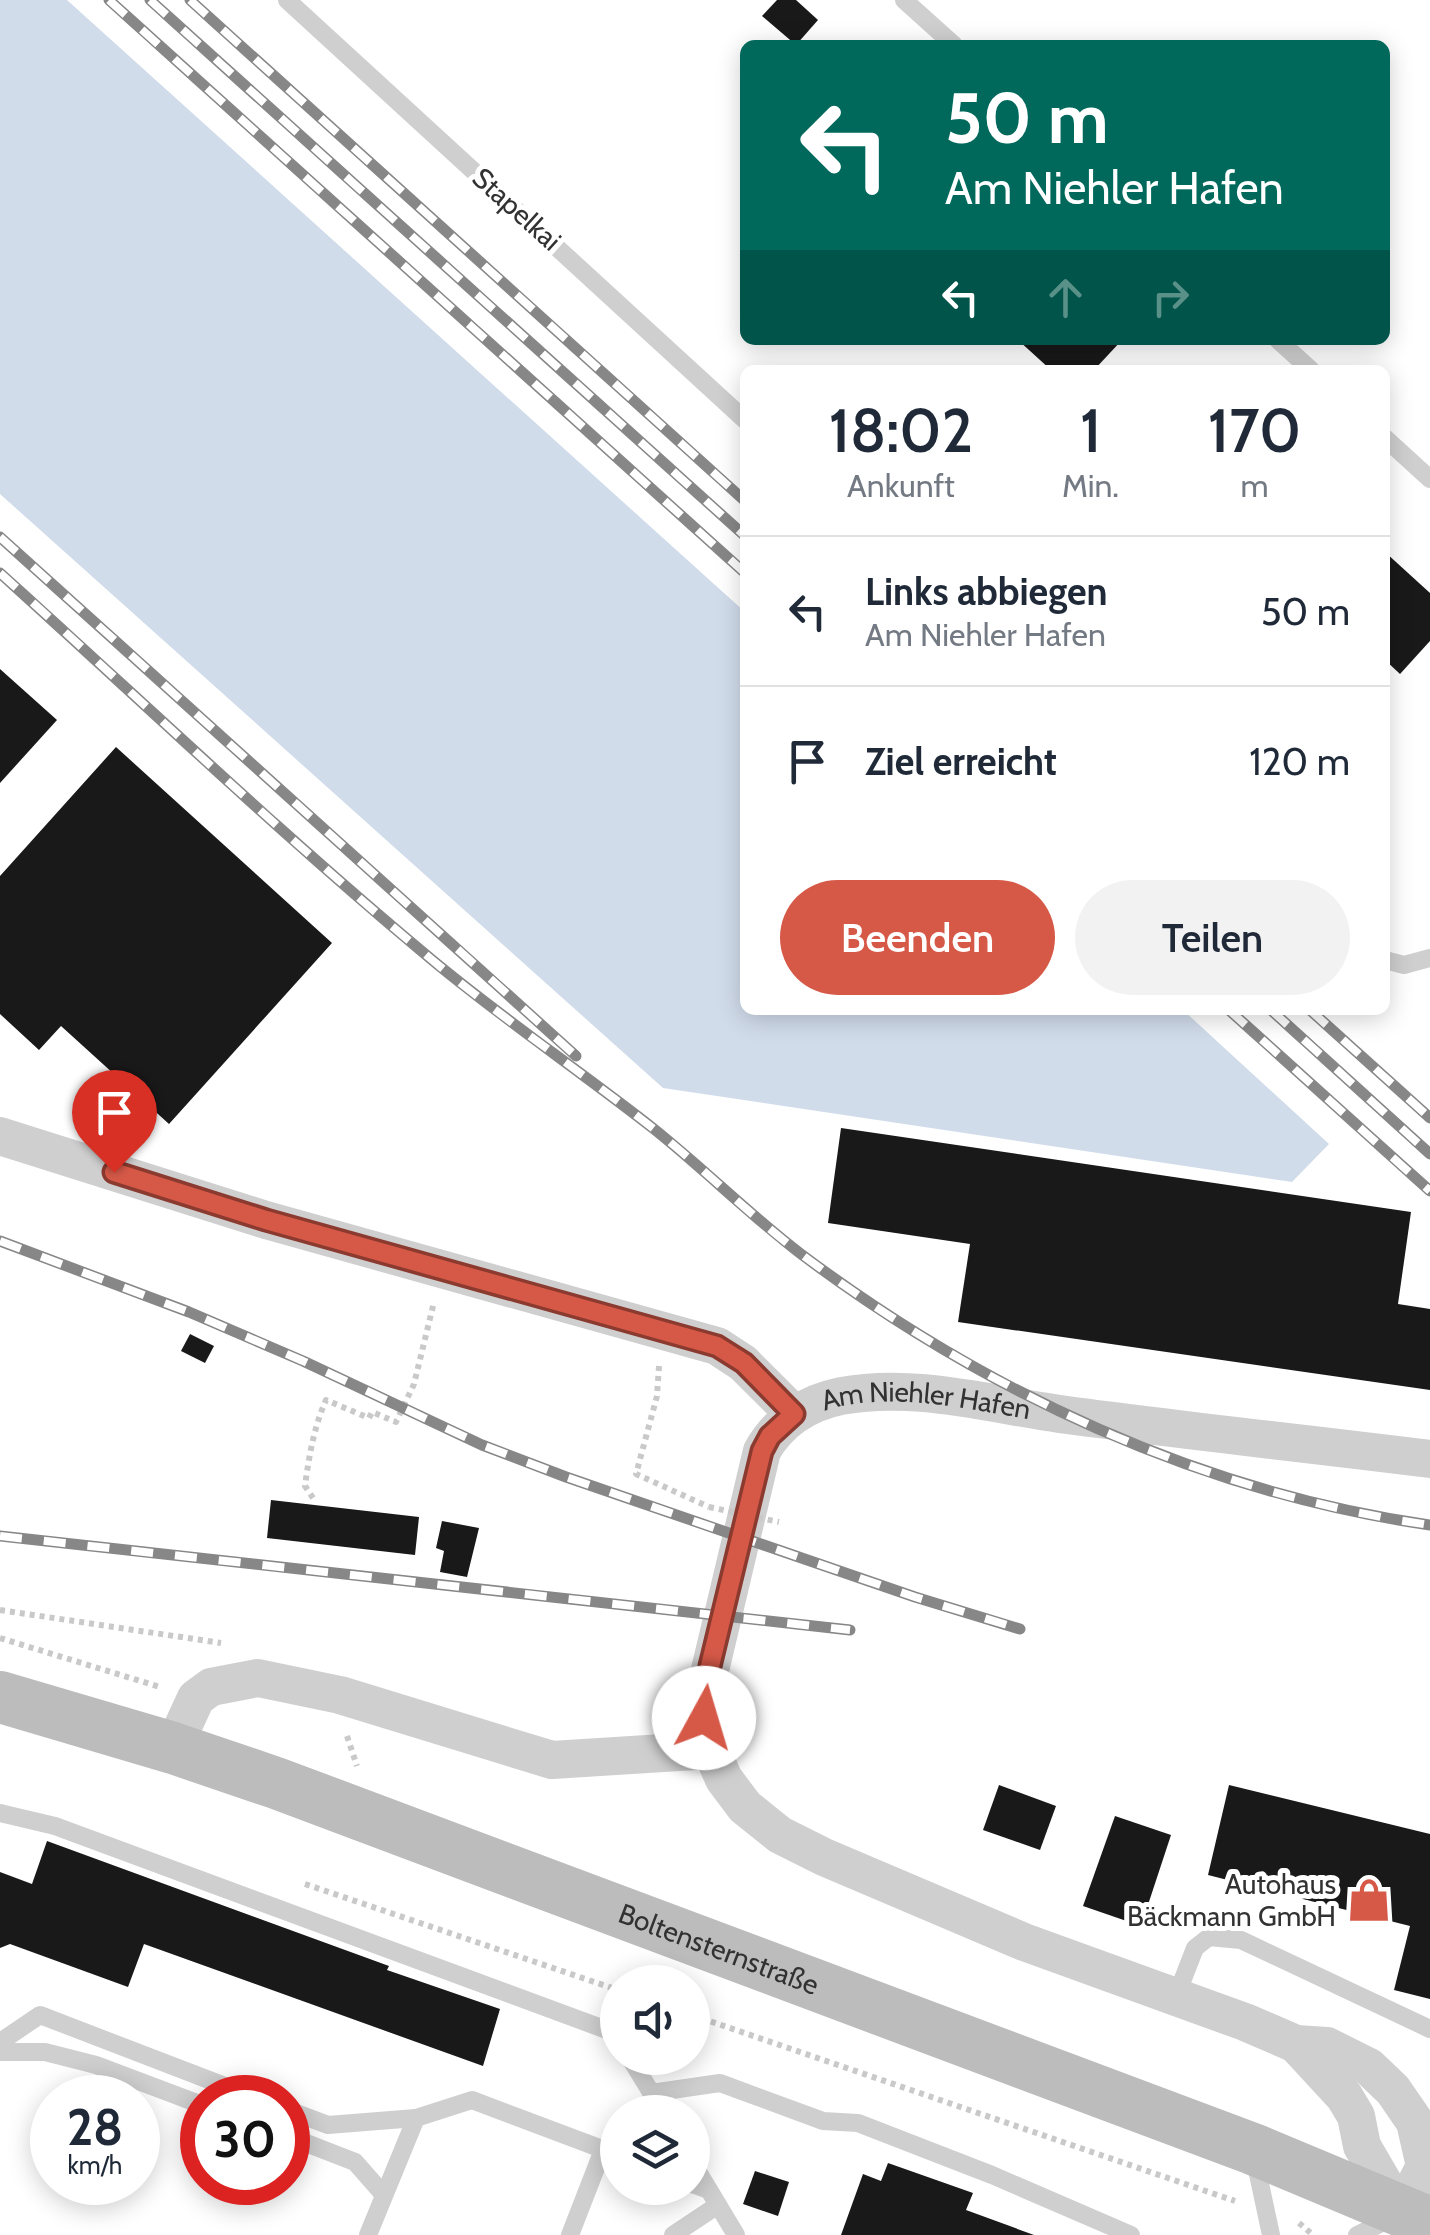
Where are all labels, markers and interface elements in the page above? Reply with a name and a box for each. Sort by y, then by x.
text: 50 m [945,75,1109,161]
icon: left [780,80,910,210]
street label: Stapelkai [466,161,568,257]
text: Am Niehler Hafen [945,161,1284,215]
icon: left [933,270,988,325]
icon: ahead [1038,270,1093,325]
icon: right [1143,270,1198,325]
text: 18:02 [829,394,973,467]
text: 1 [1080,394,1101,467]
text: 170 [1208,394,1301,467]
text: Ankunft [847,466,955,505]
text: Min. [1062,466,1119,505]
text: m [1240,466,1269,505]
text: Links abbiegen [865,568,1108,615]
icon: left [780,584,835,639]
text: 50 m [1261,588,1350,635]
text: Am Niehler Hafen [865,615,1106,654]
icon: arrive [780,734,835,789]
text: Ziel erreicht [865,738,1057,785]
text: 120 m [1249,738,1350,785]
button: Beenden [780,880,1055,995]
button: Teilen [1075,880,1350,995]
pin [72,1070,157,1173]
icon: arrive [87,1085,142,1140]
street label: Am Niehler Hafen [817,1374,1033,1426]
position arrow [652,1666,756,1770]
place label: Autohaus Bäckmann GmbH [1127,1867,1336,1933]
shop icon: Autohaus Bäckmann GmbH [1345,1876,1393,1924]
street label: Boltensternstraße [614,1896,824,2002]
map controls [600,1965,710,2205]
button: sound [600,1965,710,2075]
speed limit sign: 30 [180,2075,310,2205]
button: layers [600,2095,710,2205]
text: 28 [67,2097,123,2158]
text: km/h [68,2150,122,2180]

